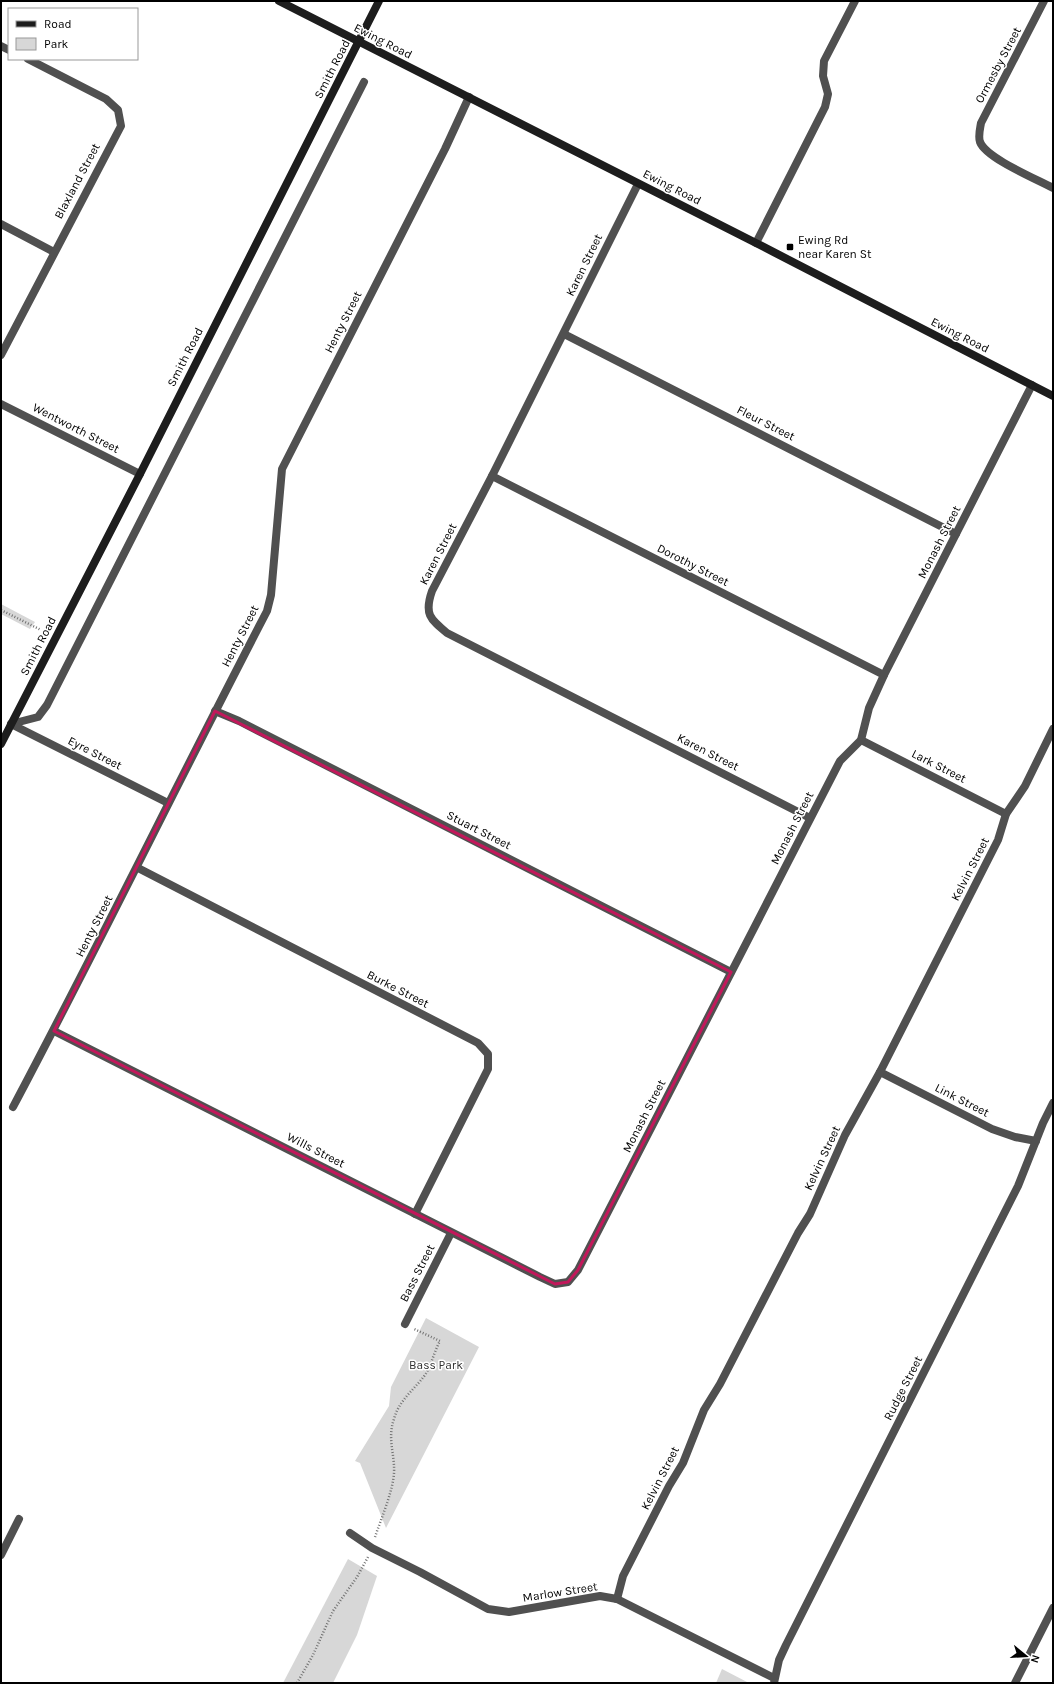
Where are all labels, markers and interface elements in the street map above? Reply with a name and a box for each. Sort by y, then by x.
legend [8,8,138,60]
text: Road [44,17,72,31]
street label: Ewing Road [352,20,414,62]
street label: Ormesby Street [972,24,1024,105]
text: Park [44,37,69,51]
street label: Smith Road [311,37,353,101]
street label: Blaxland Street [51,140,103,221]
street label: Ewing Road [641,166,703,208]
street label: Karen Street [563,231,605,298]
place label: Ewing Rd near Karen St [798,233,872,261]
marker: Ewing Rd near Karen St [785,242,795,252]
street label: Henty Street [321,288,365,355]
street label: Ewing Road [929,314,991,356]
street label: Smith Road [164,325,206,389]
street label: Wentworth Street [30,400,122,456]
street label: Fleur Street [735,402,798,444]
street label: Monash Street [915,503,964,581]
street label: Karen Street [416,520,460,587]
street label: Dorothy Street [655,541,732,589]
street label: Henty Street [218,602,262,669]
street label: Smith Road [17,614,59,678]
street label: Karen Street [675,730,742,774]
street label: Eyre Street [66,733,125,773]
street label: Lark Street [909,746,969,786]
street label: Monash Street [768,789,817,867]
street label: Stuart Street [445,808,514,852]
street label: Kelvin Street [948,834,992,903]
street label: Henty Street [72,892,116,959]
street label: Burke Street [365,967,432,1011]
street label: Monash Street [620,1077,669,1155]
street label: Link Street [933,1080,992,1120]
street label: Kelvin Street [801,1123,843,1192]
street label: Wills Street [285,1129,348,1171]
street label: Bass Street [397,1242,438,1304]
street label: Rudge Street [881,1353,925,1423]
park label: Bass Park [409,1358,463,1372]
street label: Kelvin Street [638,1443,682,1512]
street label: Marlow Street [522,1579,599,1605]
north arrow [1006,1636,1046,1676]
text: N [1028,1653,1042,1665]

